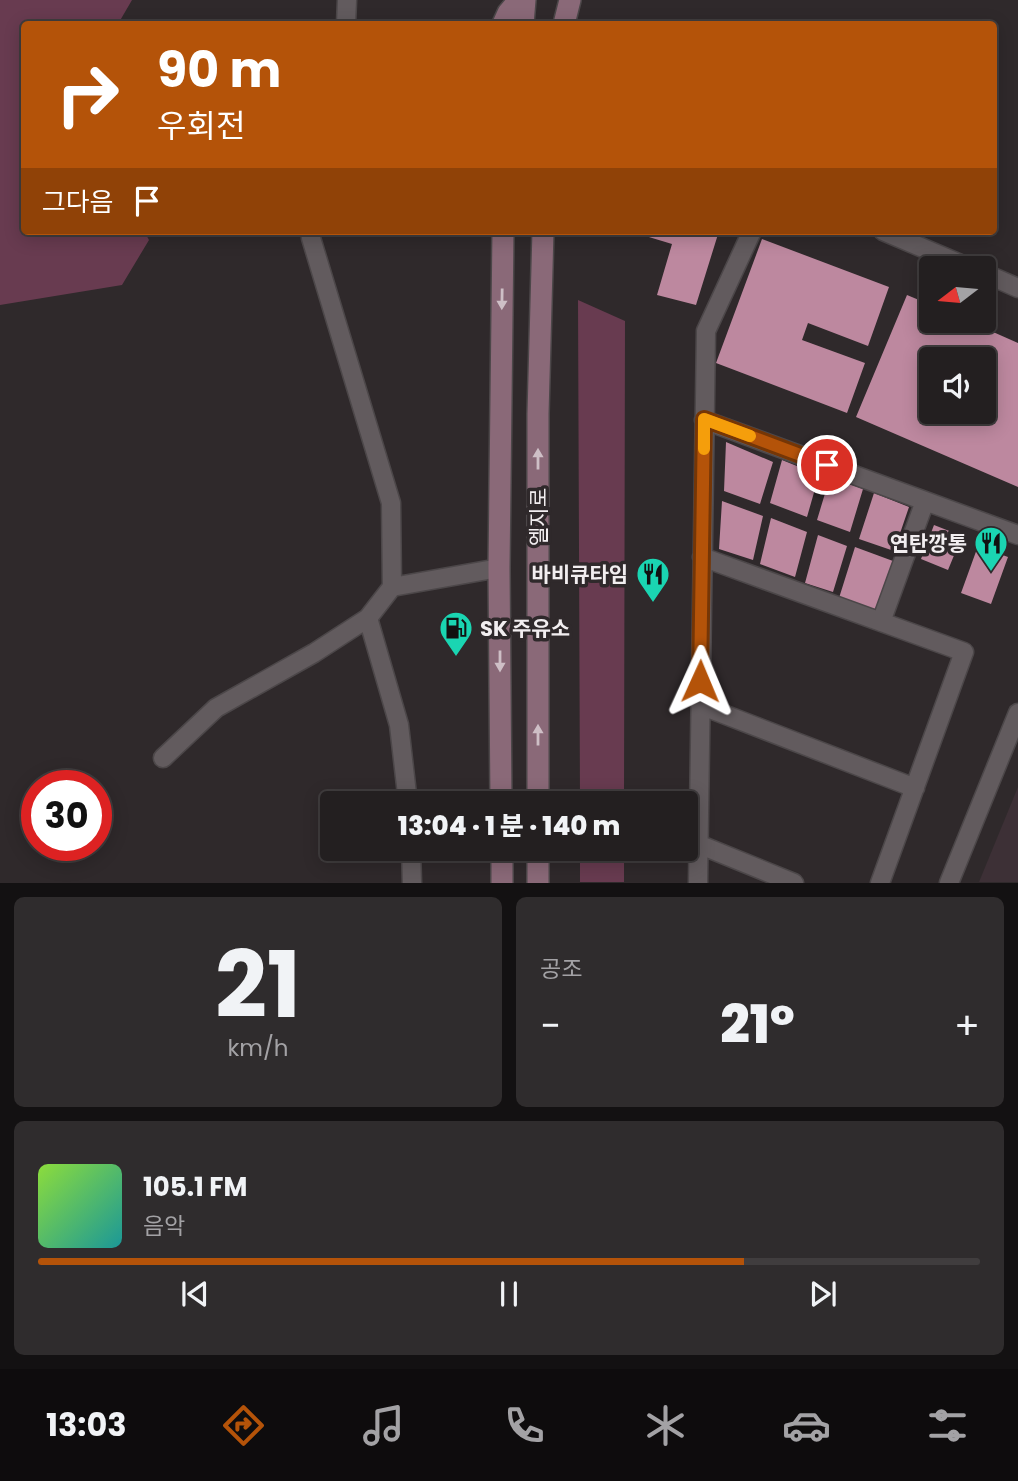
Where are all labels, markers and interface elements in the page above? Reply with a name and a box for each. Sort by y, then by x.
text: 90 m [157,36,281,104]
icon: right [42,49,133,140]
text: 우회전 [157,103,245,148]
icon: arrive [128,182,166,220]
text: 그다음 [42,184,114,220]
north arrow [919,256,996,332]
map controls [919,256,996,424]
one-way arrow [496,288,508,310]
button: sound [919,347,996,424]
pin [797,435,857,495]
icon: arrive [808,446,846,484]
one-way arrow [532,447,544,469]
street label: 엘지로 [524,488,553,546]
restaurant icon: 연탄깡통 [972,524,1010,573]
place label: 연탄깡통 [890,529,967,558]
restaurant icon: 바비큐타임 [634,555,672,604]
place label: 바비큐타임 [531,560,628,589]
fuel station icon: SK 주유소 [437,609,475,658]
place label: SK 주유소 [480,614,570,643]
position arrow [663,644,737,718]
one-way arrow [494,650,506,672]
one-way arrow [532,724,544,746]
speed limit sign: 30 [21,770,112,861]
text: 13:04 · 1 분 · 140 m [398,808,620,844]
text: 21 [215,921,301,1049]
text: 공조 [540,953,582,985]
text: 21° [720,988,795,1061]
text: − [540,999,561,1052]
text: + [954,999,980,1052]
text: km/h [227,1032,289,1064]
text: 105.1 FM [143,1169,247,1205]
text: 음악 [143,1210,185,1242]
icon: previous [176,1275,214,1313]
icon: pause [490,1275,528,1313]
icon: next [804,1275,842,1313]
icon: directions [219,1401,268,1450]
icon: music [359,1401,408,1450]
icon: phone [500,1401,549,1450]
icon: climate [641,1401,690,1450]
icon: car [782,1401,831,1450]
icon: filters [923,1401,972,1450]
text: 13:03 [46,1402,127,1447]

